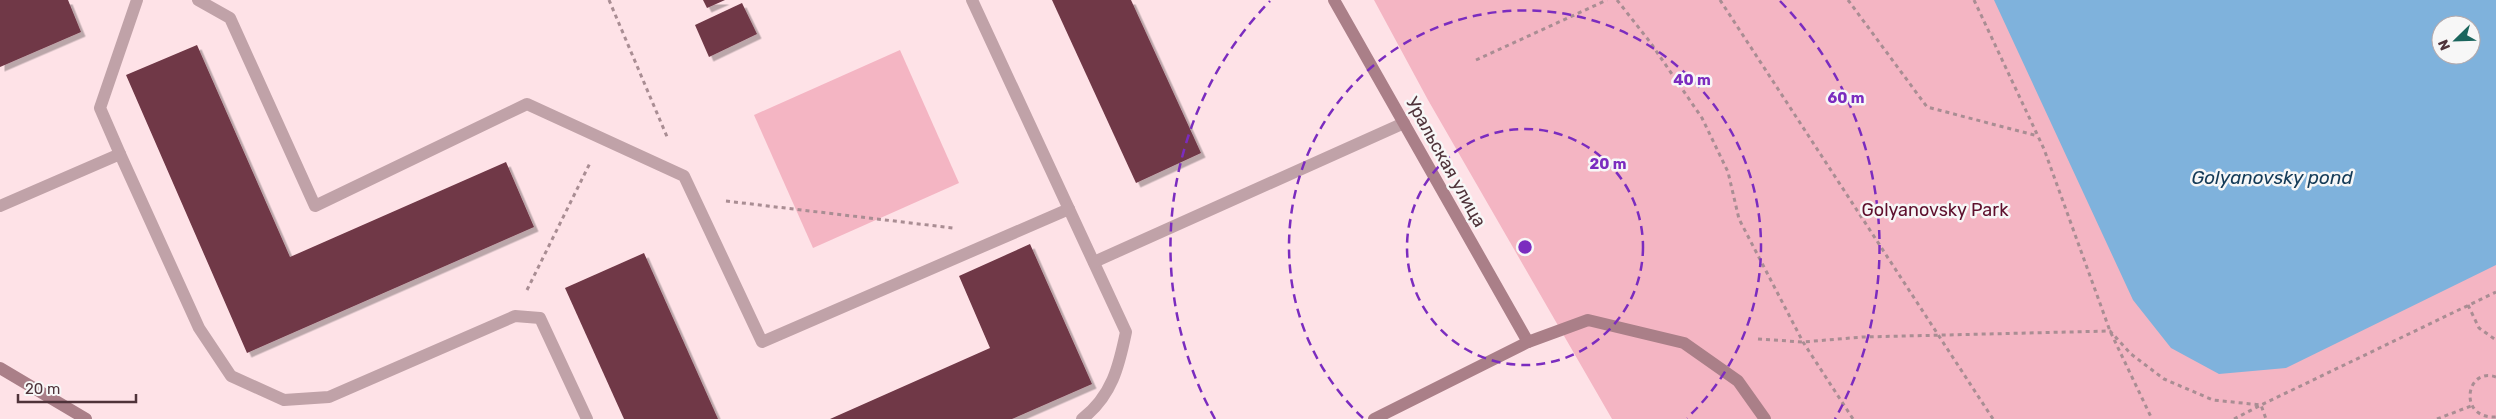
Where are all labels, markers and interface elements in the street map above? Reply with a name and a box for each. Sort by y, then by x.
north arrow [2431,15,2481,65]
text: N [2435,37,2454,53]
text: 40 m [1673,71,1711,89]
text: 60 m [1828,89,1864,107]
street label: Уральская улица [1401,93,1491,231]
text: 20 m [1590,155,1626,173]
water label: Golyanovsky pond [2191,166,2353,189]
park label: Golyanovsky Park [1862,199,2009,221]
centre of rings [1516,238,1534,256]
scale bar [18,372,135,404]
text: 20 m [25,380,60,398]

